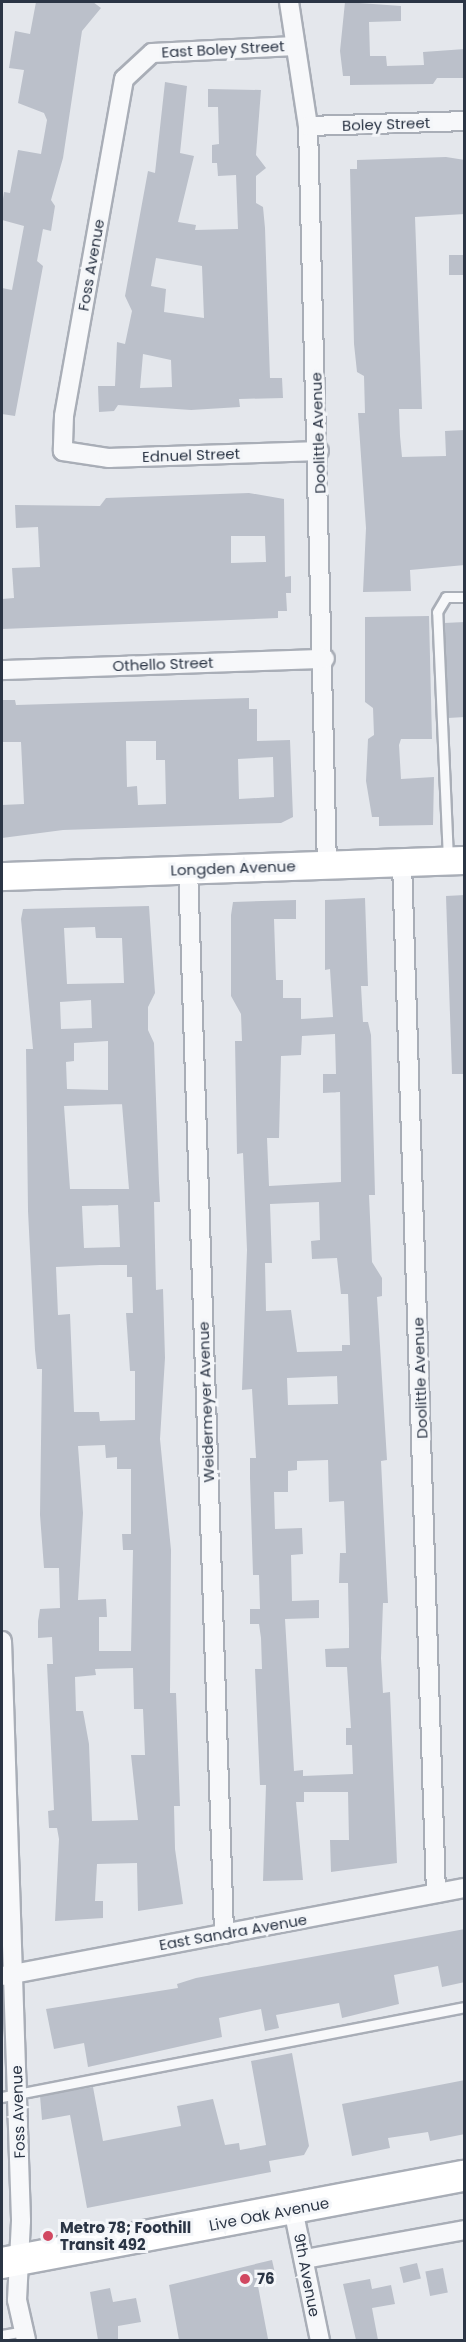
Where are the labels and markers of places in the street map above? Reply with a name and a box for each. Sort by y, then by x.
place label: Metro 78; Foothill Transit 492 [60,2218,191,2253]
marker: Metro 78; Foothill Transit 492 [41,2229,55,2243]
place label: 76 [257,2270,275,2288]
marker: 76 [238,2272,252,2286]

